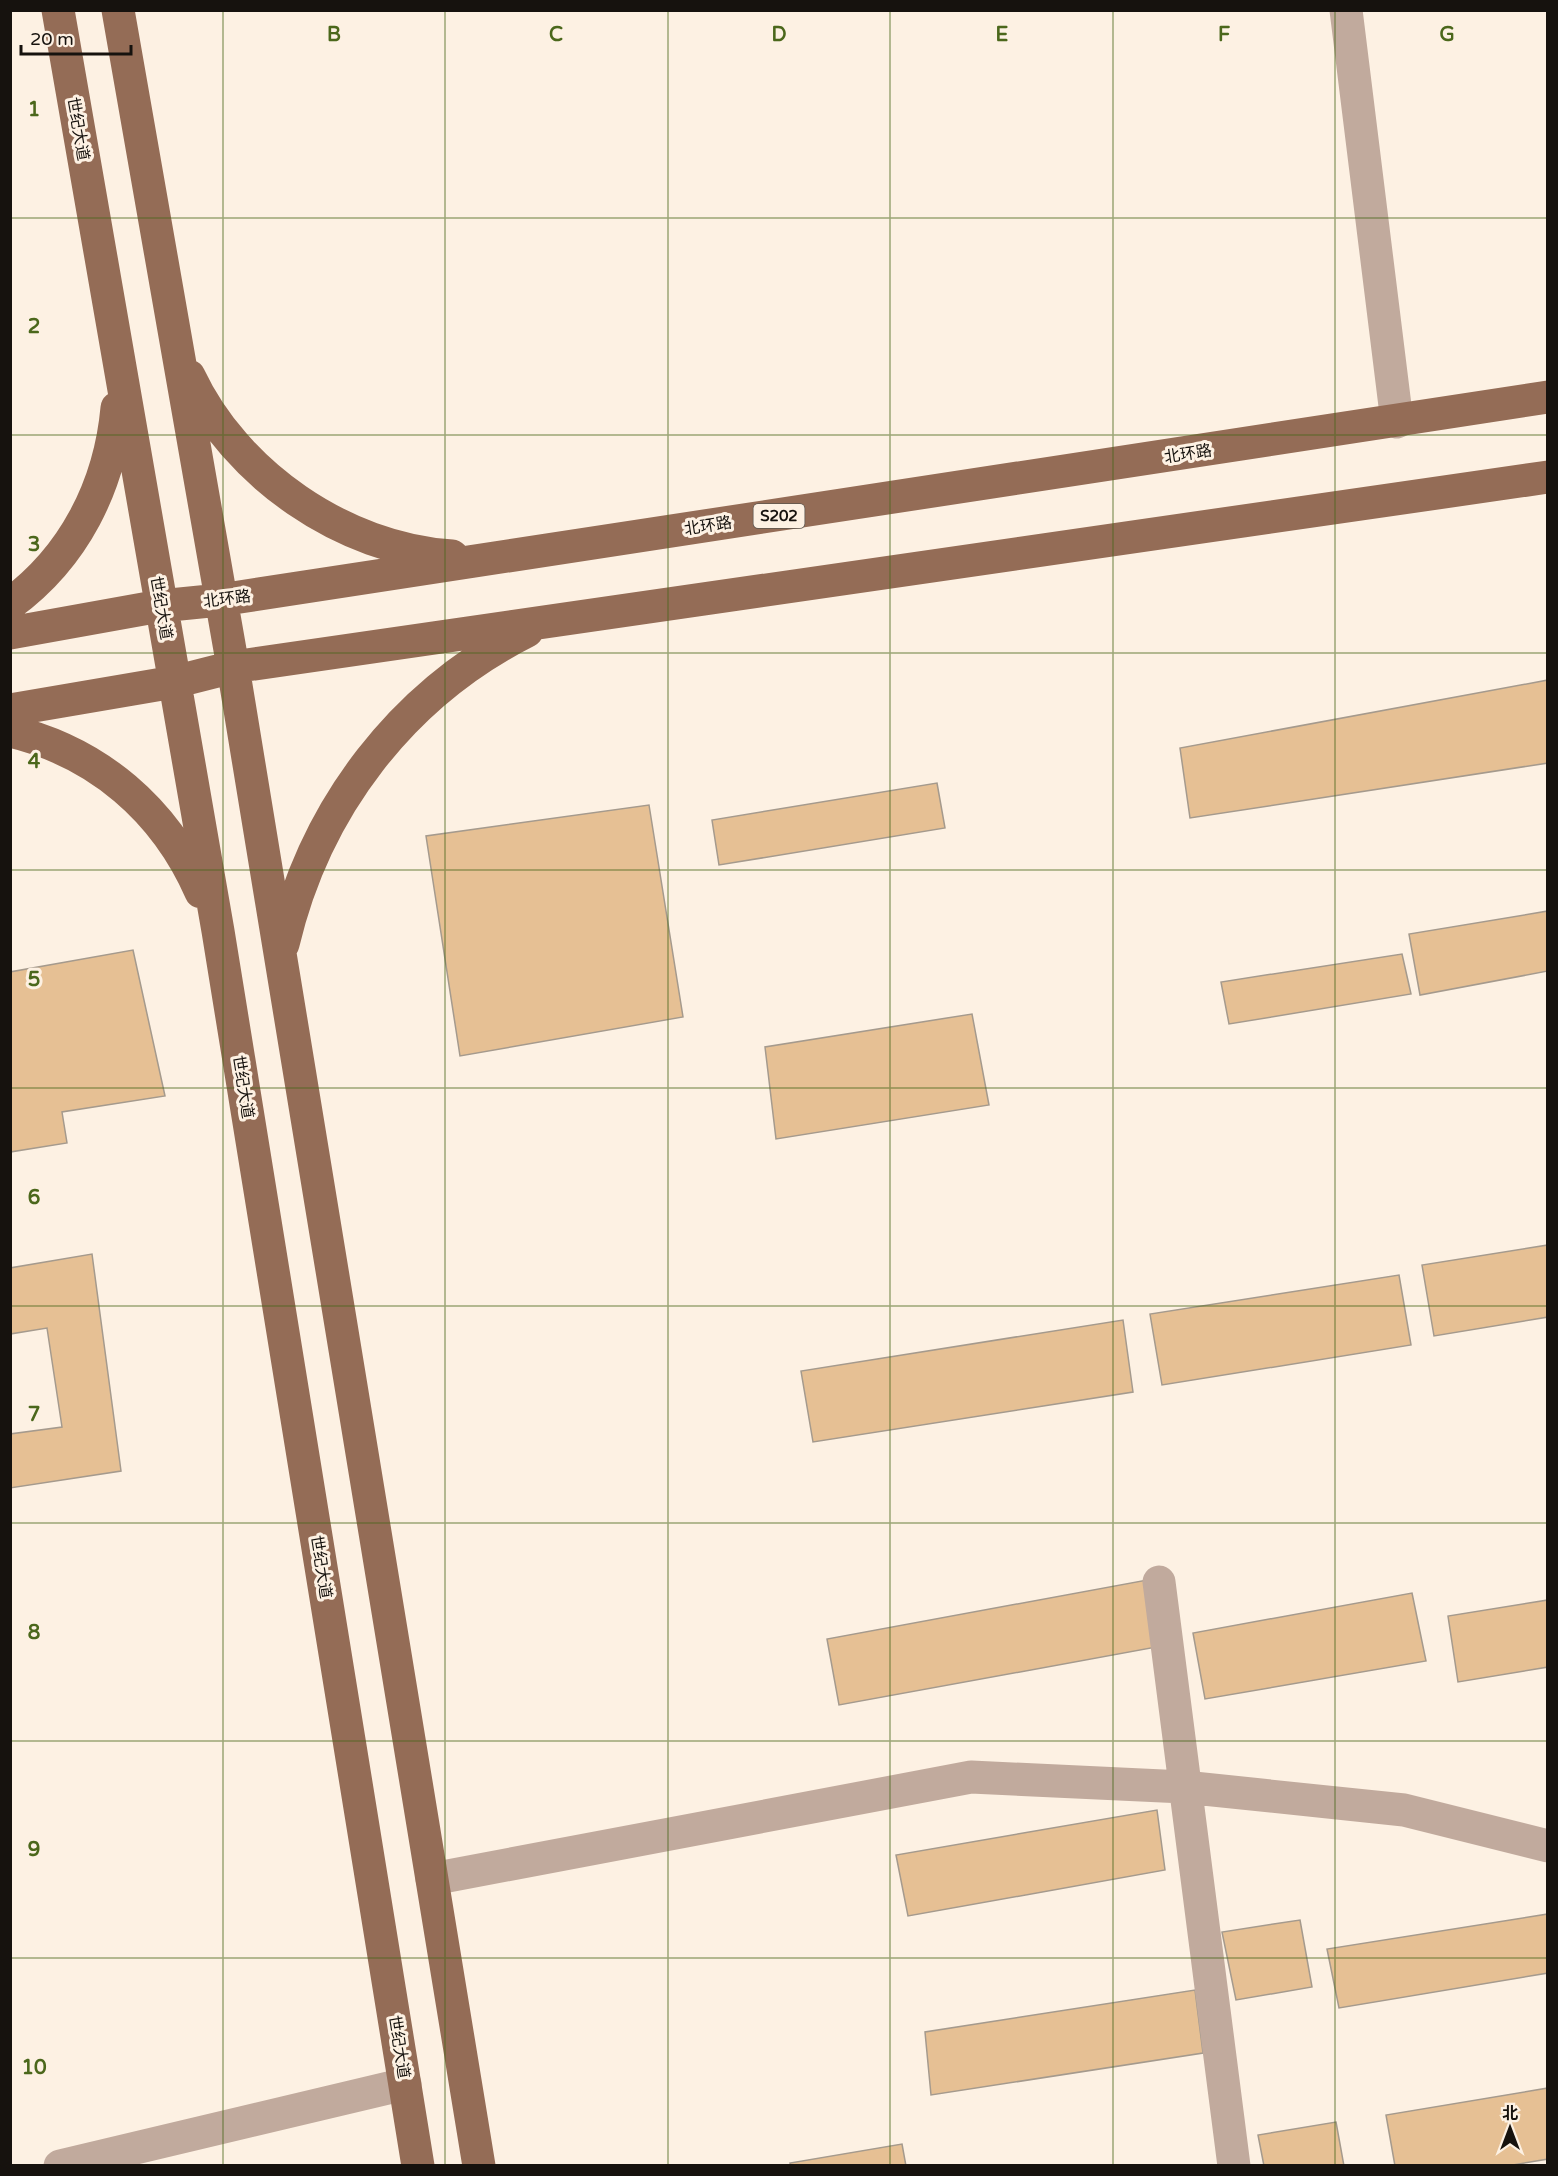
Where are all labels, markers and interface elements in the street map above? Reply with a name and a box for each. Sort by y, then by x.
scale bar [21,18,130,56]
text: B [327,23,341,47]
text: C [549,23,563,47]
text: D [771,23,787,47]
text: E [996,23,1009,47]
text: F [1218,23,1230,47]
text: G [1439,23,1455,47]
text: 20 m [30,28,74,50]
street label: 世纪大道 [63,96,93,162]
text: 1 [28,98,40,122]
text: 2 [28,315,40,339]
street label: 北环路 [1163,440,1213,468]
road number: S202 [754,504,804,528]
street label: 北环路 [683,512,733,540]
text: 3 [28,533,40,557]
street label: 世纪大道 [146,575,176,641]
street label: 北环路 [202,586,252,612]
text: 4 [28,750,41,774]
text: 5 [28,968,40,992]
street label: 世纪大道 [228,1054,258,1120]
text: 6 [28,1186,40,1210]
text: 7 [28,1403,40,1427]
street label: 世纪大道 [306,1534,336,1600]
text: 8 [28,1621,40,1645]
text: 9 [28,1838,40,1862]
street label: 世纪大道 [384,2014,414,2080]
text: 10 [21,2056,47,2080]
north arrow [1480,2098,1540,2158]
text: 北 [1502,2104,1518,2124]

